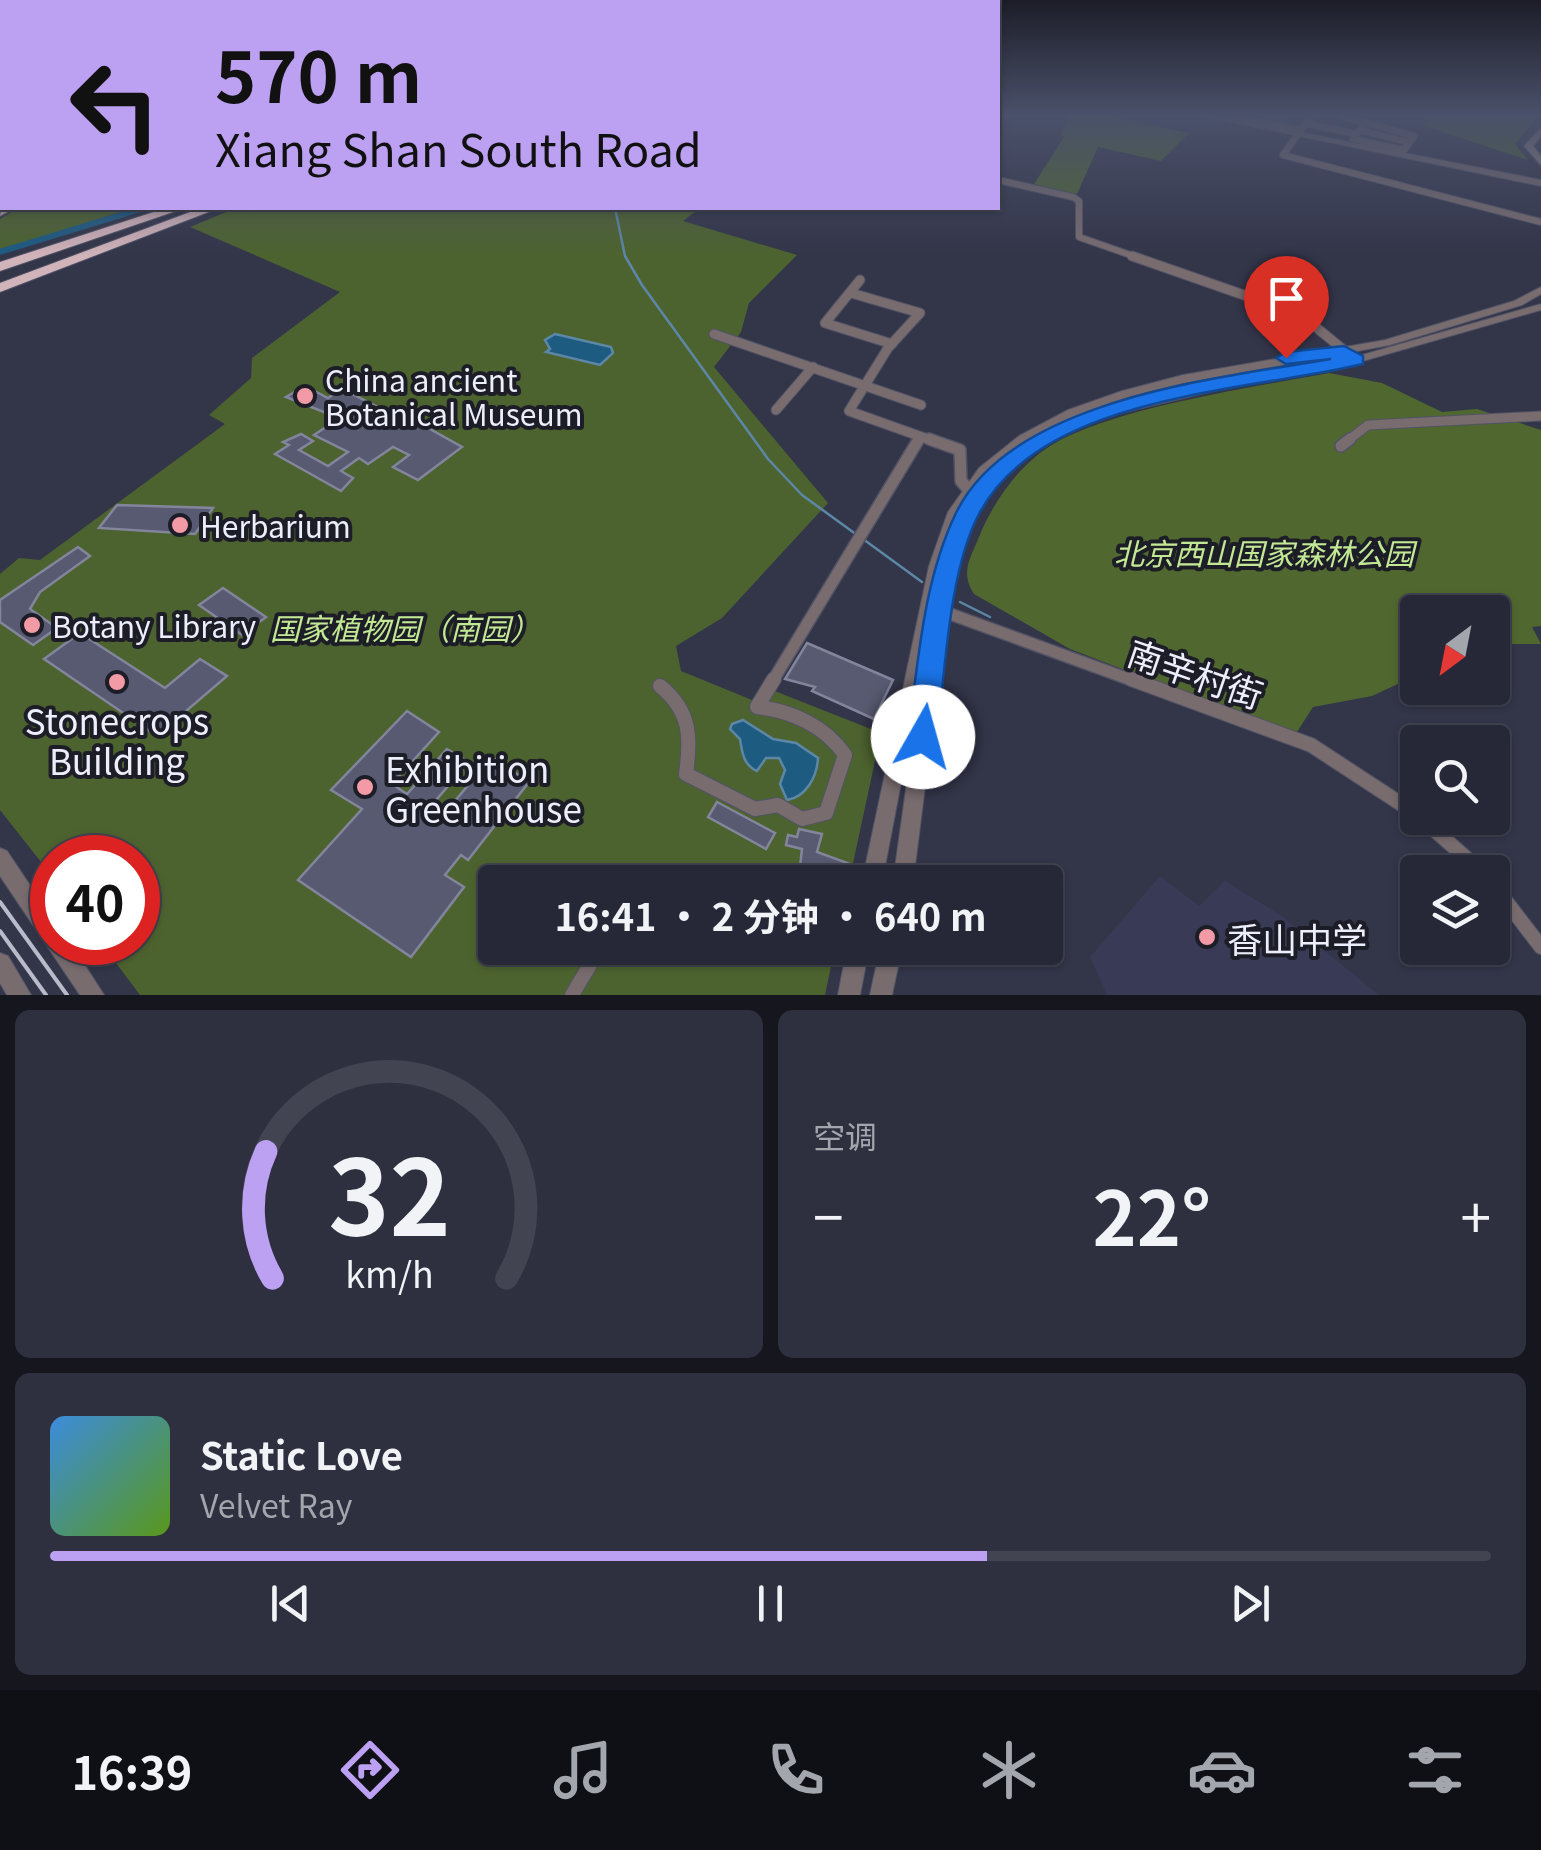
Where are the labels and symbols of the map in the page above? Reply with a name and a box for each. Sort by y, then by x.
pin [1244,256,1329,359]
place label: China ancient Botanical Museum [325,357,582,435]
marker: China ancient Botanical Museum [294,385,316,407]
place label: Herbarium [200,503,351,547]
marker: Herbarium [169,514,191,536]
park label: 北京西山国家森林公园 [1114,530,1418,574]
north arrow [1400,595,1510,705]
place label: Botany Library [52,603,256,647]
park label: 国家植物园（南园） [270,605,540,649]
marker: Botany Library [21,614,43,636]
street label: 南辛村街 [1122,625,1270,719]
marker: Stonecrops Building [106,671,128,693]
position arrow [871,685,975,789]
place label: Stonecrops Building [25,694,209,785]
place label: Exhibition Greenhouse [385,742,582,833]
marker: Exhibition Greenhouse [354,776,376,798]
speed limit sign: 40 [30,835,160,965]
place label: 香山中学 [1227,912,1367,963]
marker: 香山中学 [1196,926,1218,948]

